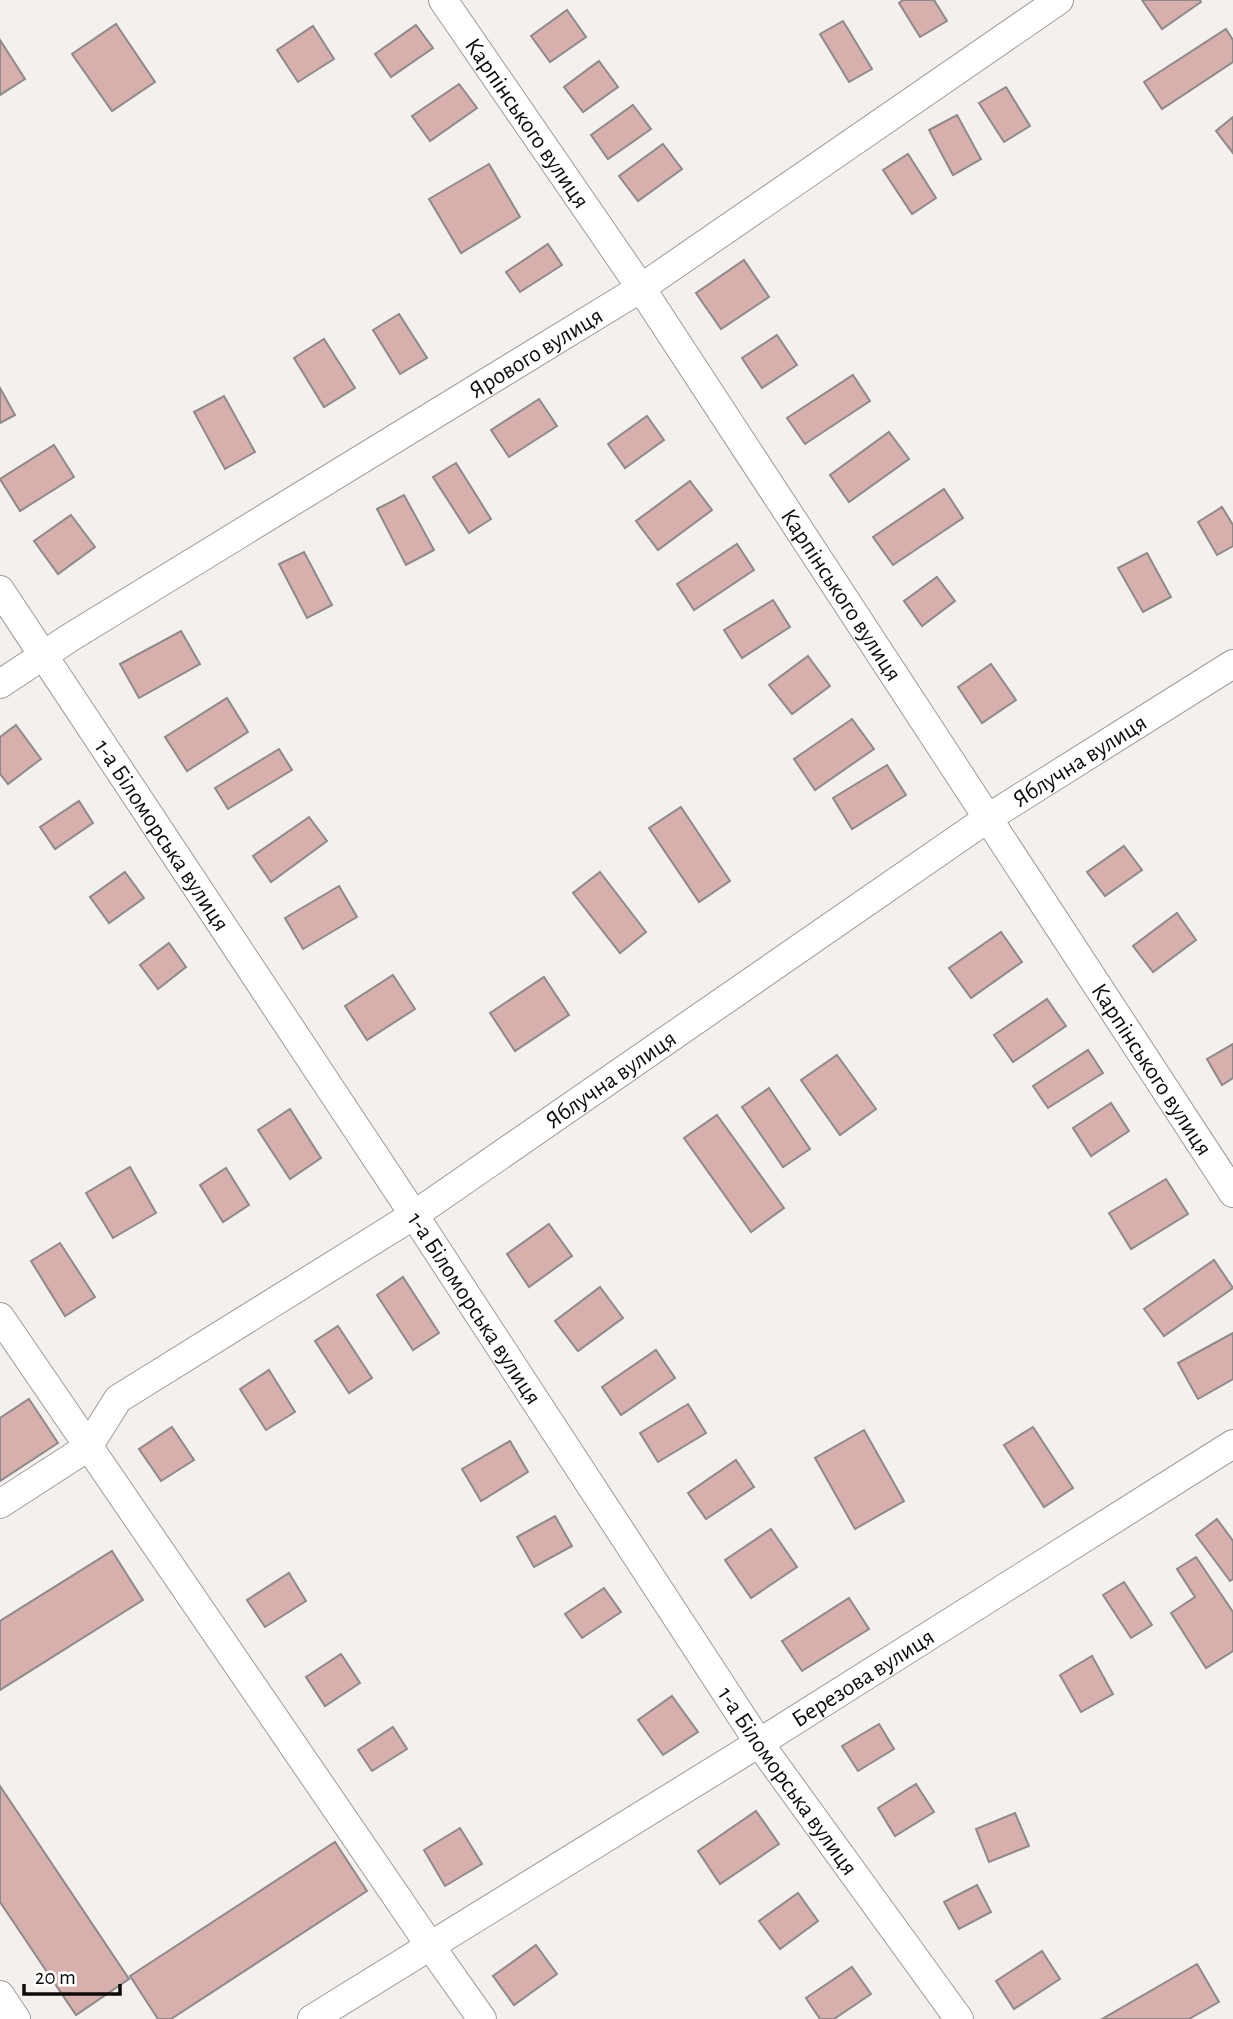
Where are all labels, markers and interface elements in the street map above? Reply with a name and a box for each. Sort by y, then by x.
street label: Карпінського вулиця [460,34,593,213]
street label: Ярового вулиця [465,304,607,403]
street label: Карпінського вулиця [776,505,906,686]
street label: Яблучна вулиця [1009,710,1151,812]
street label: 1-а Біломорська вулиця [90,736,233,936]
street label: Карпінського вулиця [1086,979,1216,1160]
street label: Яблучна вулиця [541,1026,681,1133]
street label: 1-а Біломорська вулиця [403,1208,545,1409]
street label: Березова вулиця [788,1625,939,1732]
street label: 1-а Біломорська вулиця [713,1683,862,1880]
scale bar [24,1952,121,1996]
text: 20 m [35,1967,76,1988]

